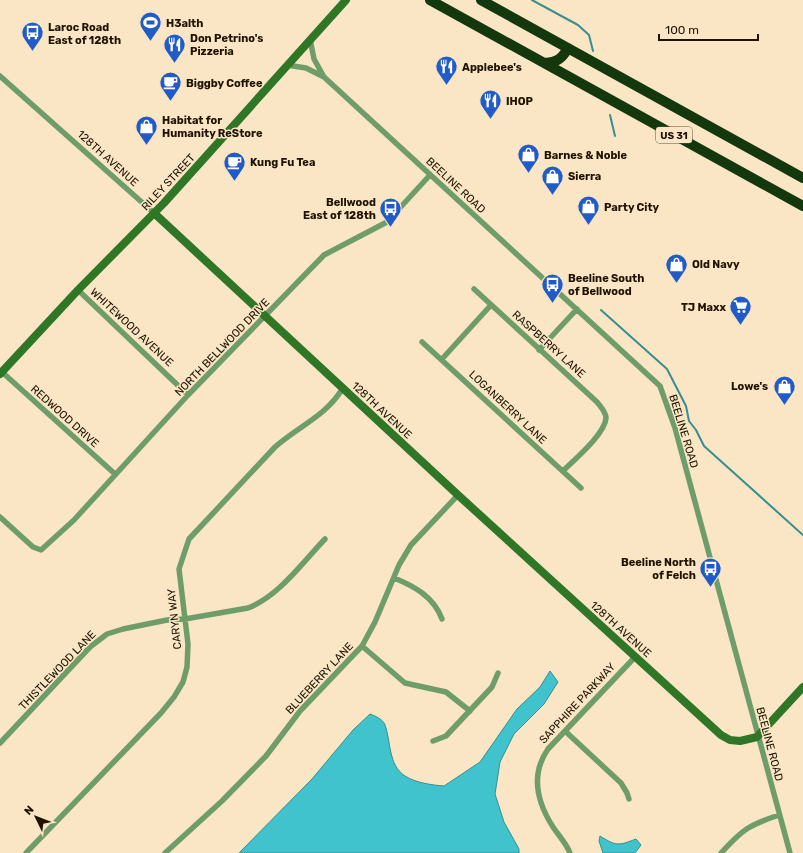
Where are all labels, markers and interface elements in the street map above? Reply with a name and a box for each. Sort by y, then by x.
sports icon: H3alth [137,10,163,43]
scale bar [659,16,758,42]
place label: H3alth [166,17,203,30]
bus stop icon: Laroc Road East of 128th [20,20,46,53]
place label: Laroc Road East of 128th [48,21,121,47]
text: 100 m [665,23,699,37]
restaurant icon: Don Petrino's Pizzeria [162,31,188,64]
place label: Don Petrino's Pizzeria [190,32,263,58]
restaurant icon: Applebee's [434,54,460,87]
place label: Applebee's [462,61,522,74]
cafe icon: Biggby Coffee [158,70,184,103]
place label: Biggby Coffee [186,77,263,90]
restaurant icon: IHOP [478,88,504,121]
place label: IHOP [506,95,534,108]
shop icon: Habitat for Humanity ReStore [133,113,159,146]
place label: Habitat for Humanity ReStore [162,114,263,140]
road number: US 31 [656,127,692,143]
street label: 128TH AVENUE [75,128,141,189]
shop icon: Barnes & Noble [515,142,541,175]
cafe icon: Kung Fu Tea [222,149,248,182]
place label: Barnes & Noble [544,149,627,162]
street label: RILEY STREET [139,151,198,213]
street label: BEELINE ROAD [423,155,488,216]
place label: Kung Fu Tea [250,156,315,169]
shop icon: Sierra [539,163,565,196]
place label: Sierra [568,170,601,183]
shop icon: Party City [575,194,601,227]
bus stop icon: Bellwood East of 128th [378,195,404,228]
place label: Bellwood East of 128th [303,196,376,222]
place label: Party City [604,201,660,214]
shop icon: Old Navy [664,251,690,284]
place label: Old Navy [692,258,740,271]
bus stop icon: Beeline South of Bellwood [540,271,566,304]
place label: Beeline South of Bellwood [568,272,644,298]
street label: WHITEWOOD AVENUE [87,285,176,370]
supermarket icon: TJ Maxx [728,294,754,327]
street label: NORTH BELLWOOD DRIVE [172,296,273,399]
place label: TJ Maxx [681,301,727,314]
street label: RASPBERRY LANE [509,308,588,381]
street label: LOGANBERRY LANE [466,368,549,447]
shop icon: Lowe's [771,373,797,406]
street label: 128TH AVENUE [349,379,415,442]
place label: Lowe's [731,380,768,393]
street label: REDWOOD DRIVE [28,382,102,451]
street label: BEELINE ROAD [666,393,701,470]
bus stop icon: Beeline North of Felch [698,555,724,588]
place label: Beeline North of Felch [621,556,696,582]
street label: CARYN WAY [165,588,184,650]
street label: 128TH AVENUE [588,599,654,660]
street label: THISTLEWOOD LANE [16,628,99,713]
street label: BLUEBERRY LANE [283,640,356,717]
street label: SAPPHIRE PARKWAY [537,660,618,746]
street label: BEELINE ROAD [753,706,786,783]
north arrow [16,797,56,837]
text: N [22,803,37,818]

